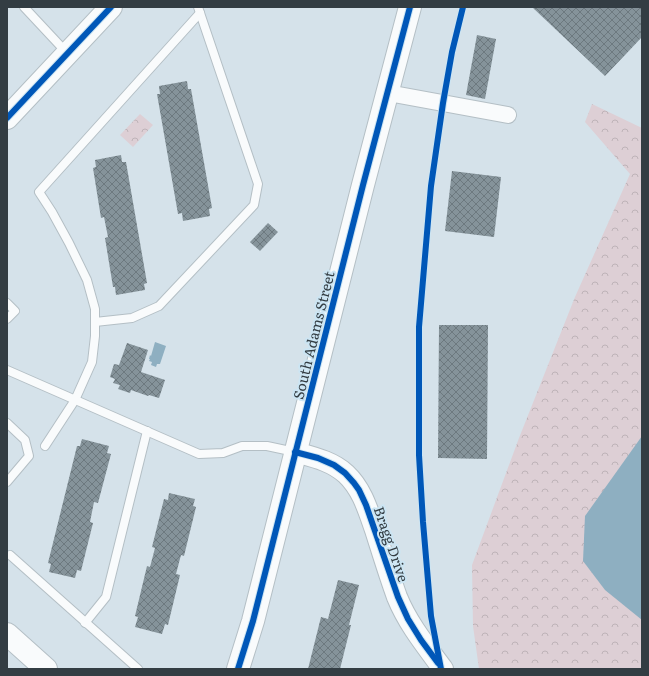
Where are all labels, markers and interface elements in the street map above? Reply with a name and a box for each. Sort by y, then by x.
street label: South Adams Street [287,268,339,401]
street label: Bragg Drive [370,504,414,584]

